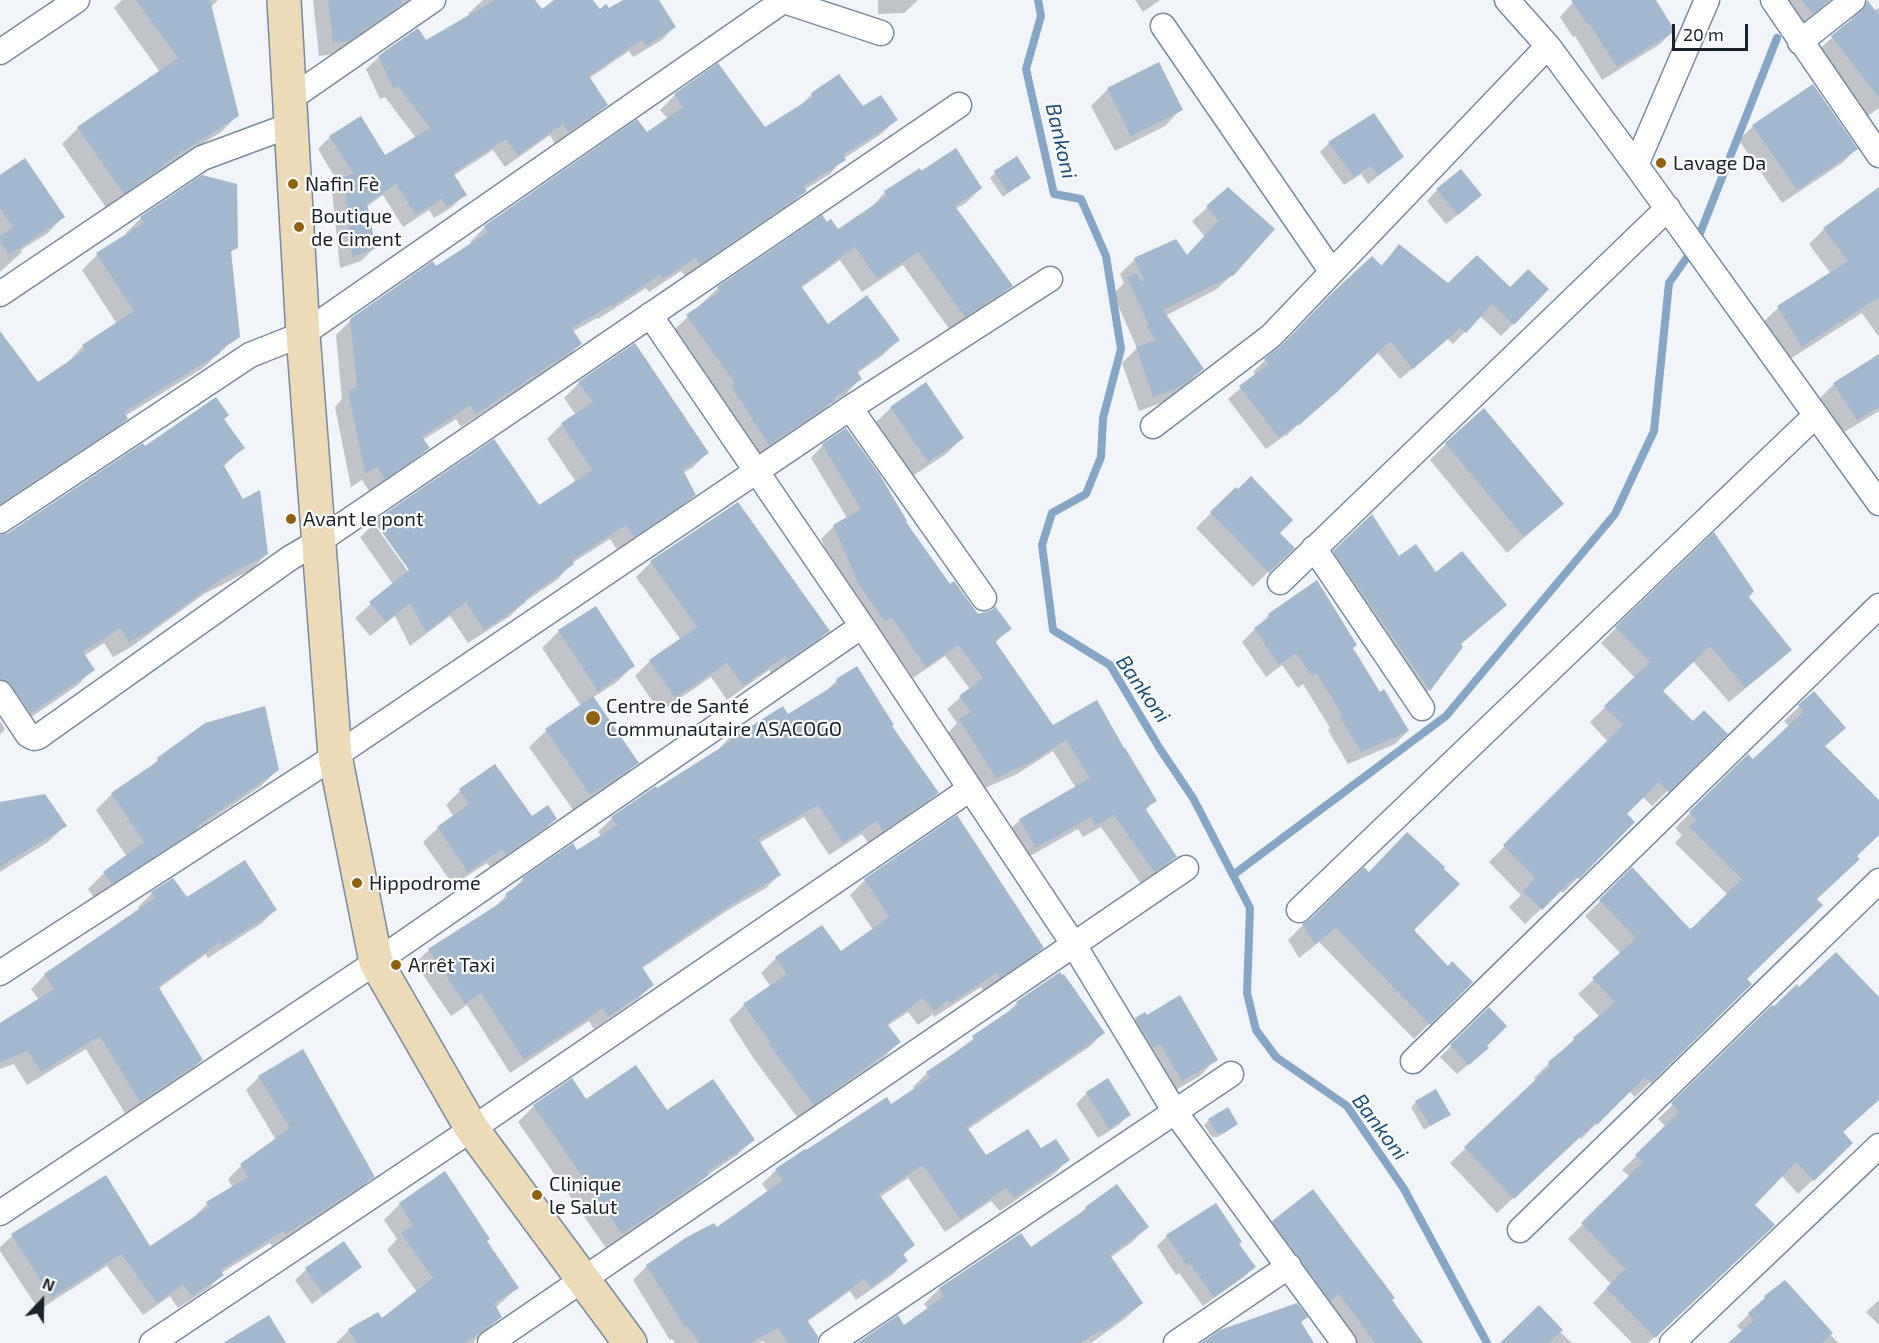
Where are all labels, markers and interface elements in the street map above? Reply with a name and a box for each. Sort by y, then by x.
scale bar [1675,12,1752,50]
text: 20 m [1683,23,1724,45]
water label: Bankoni [1040,101,1082,181]
place label: Lavage Da [1673,151,1766,175]
marker: Lavage Da [1654,156,1668,170]
place label: Nafin Fè [305,172,379,196]
marker: Nafin Fè [286,177,300,191]
place label: Boutique de Ciment [311,204,402,251]
marker: Boutique de Ciment [292,220,306,234]
place label: Avant le pont [303,507,424,531]
marker: Avant le pont [284,512,298,526]
water label: Bankoni [1111,650,1175,728]
place label: Centre de Santé Communautaire ASACOGO [606,694,842,741]
marker: Centre de Santé Communautaire ASACOGO [584,709,602,727]
place label: Hippodrome [369,871,481,895]
marker: Hippodrome [350,876,364,890]
place label: Arrêt Taxi [408,953,495,977]
marker: Arrêt Taxi [389,958,403,972]
water label: Bankoni [1347,1089,1413,1165]
place label: Clinique le Salut [549,1172,621,1219]
marker: Clinique le Salut [530,1188,544,1202]
north arrow [12,1271,72,1331]
text: N [40,1273,58,1295]

